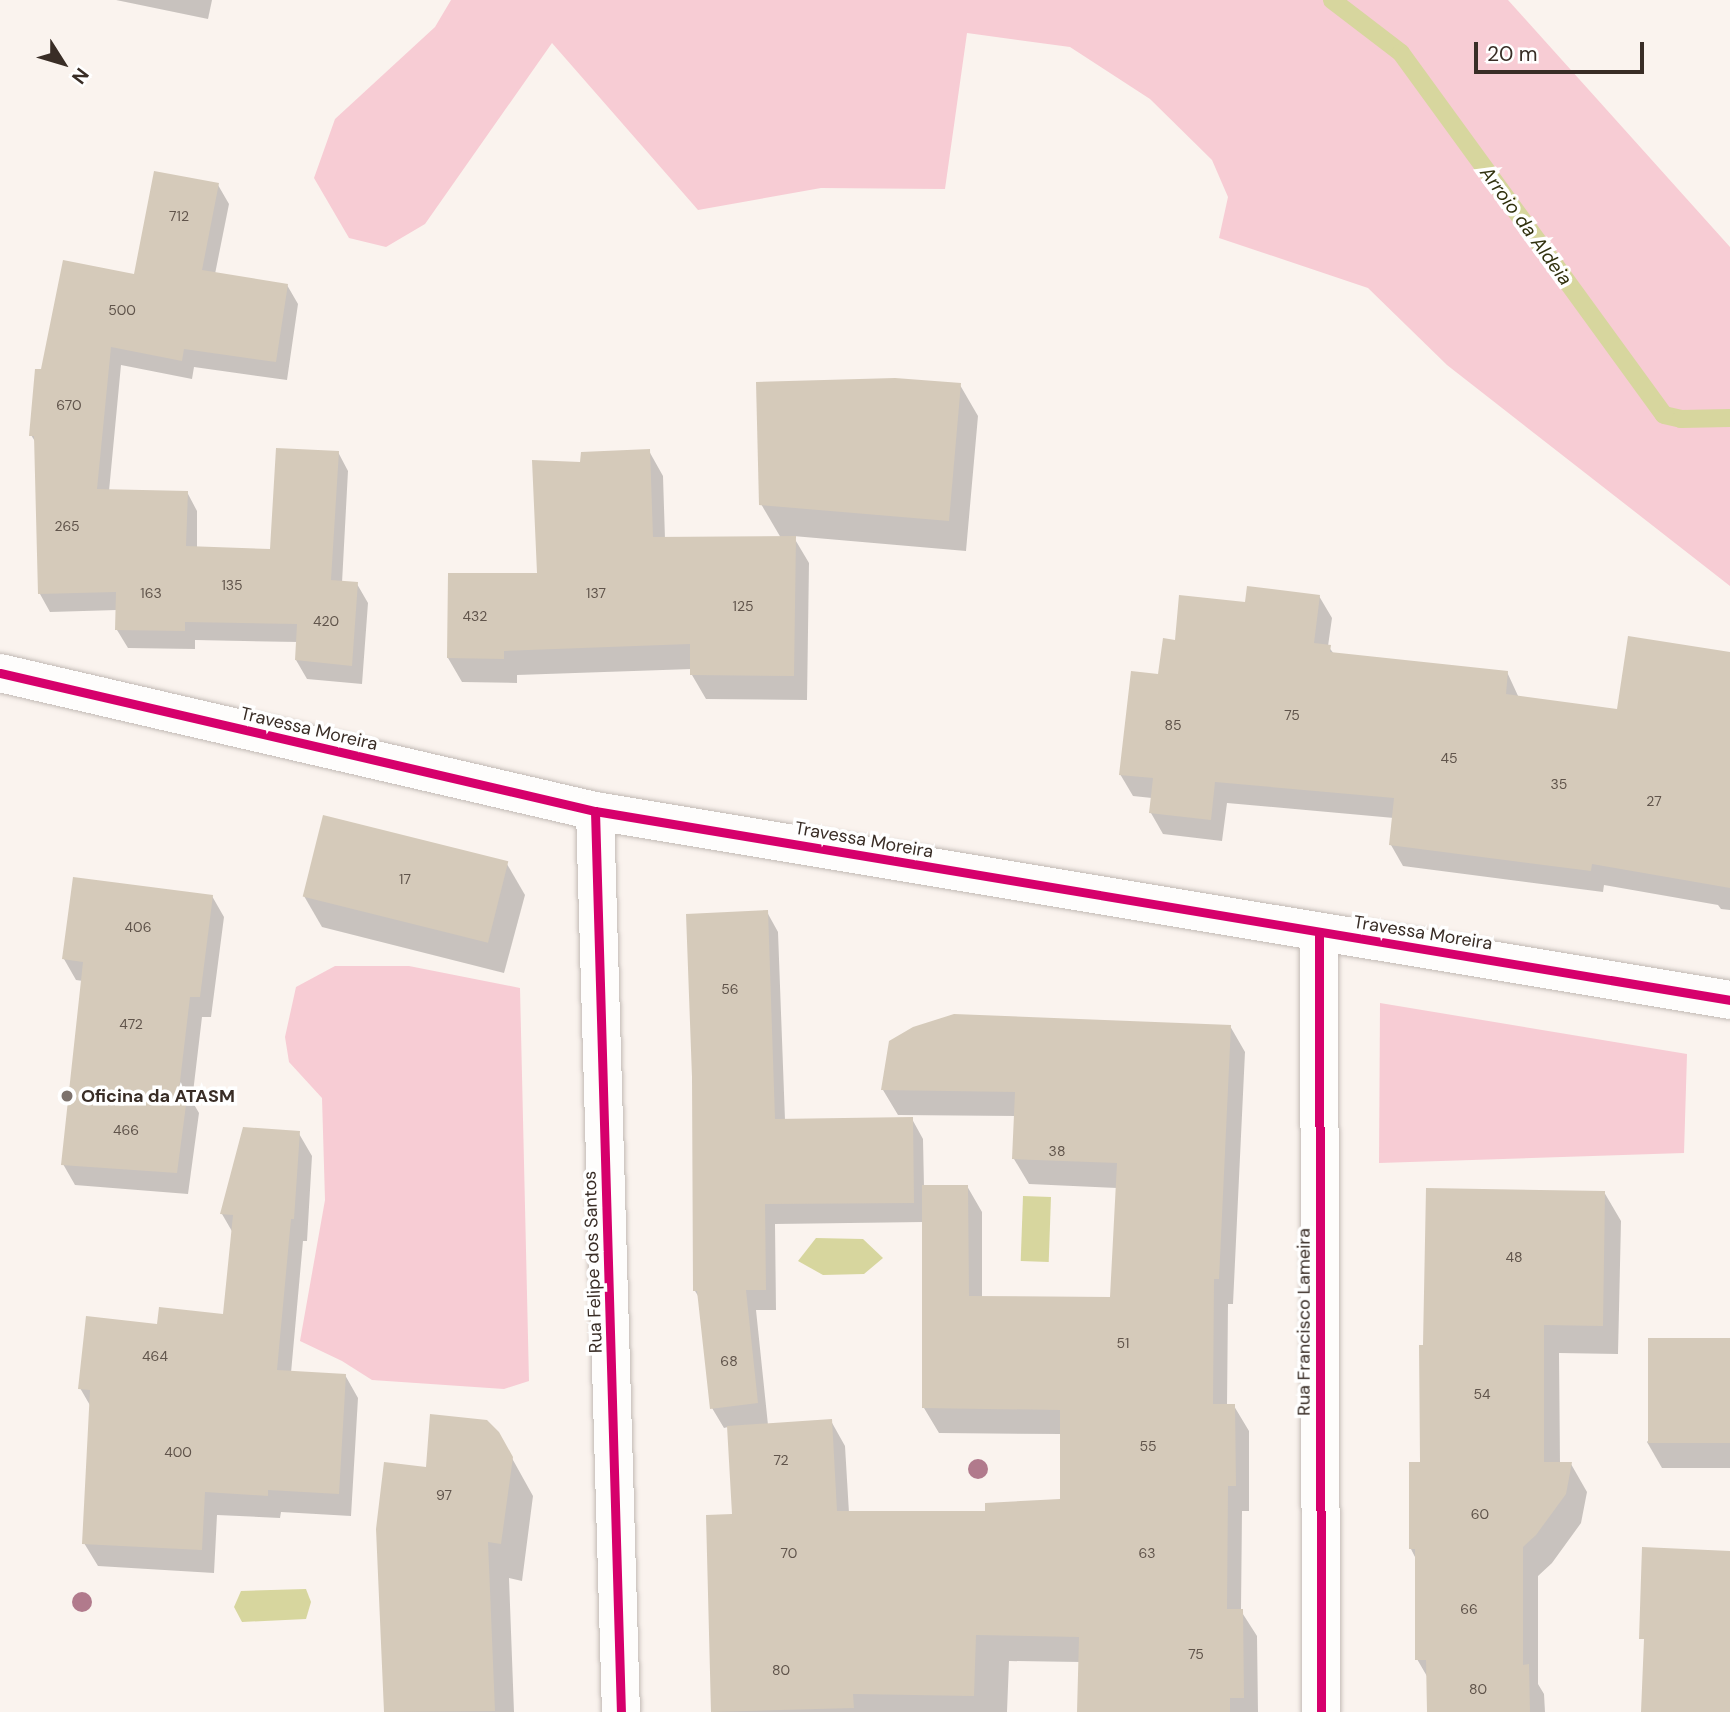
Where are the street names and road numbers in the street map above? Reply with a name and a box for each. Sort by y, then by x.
street label: Travessa Moreira [238,703,380,755]
street label: Travessa Moreira [793,817,935,863]
street label: Travessa Moreira [1352,911,1494,955]
street label: Rua Felipe dos Santos [579,1170,607,1354]
street label: Rua Francisco Lameira [1293,1228,1315,1416]

